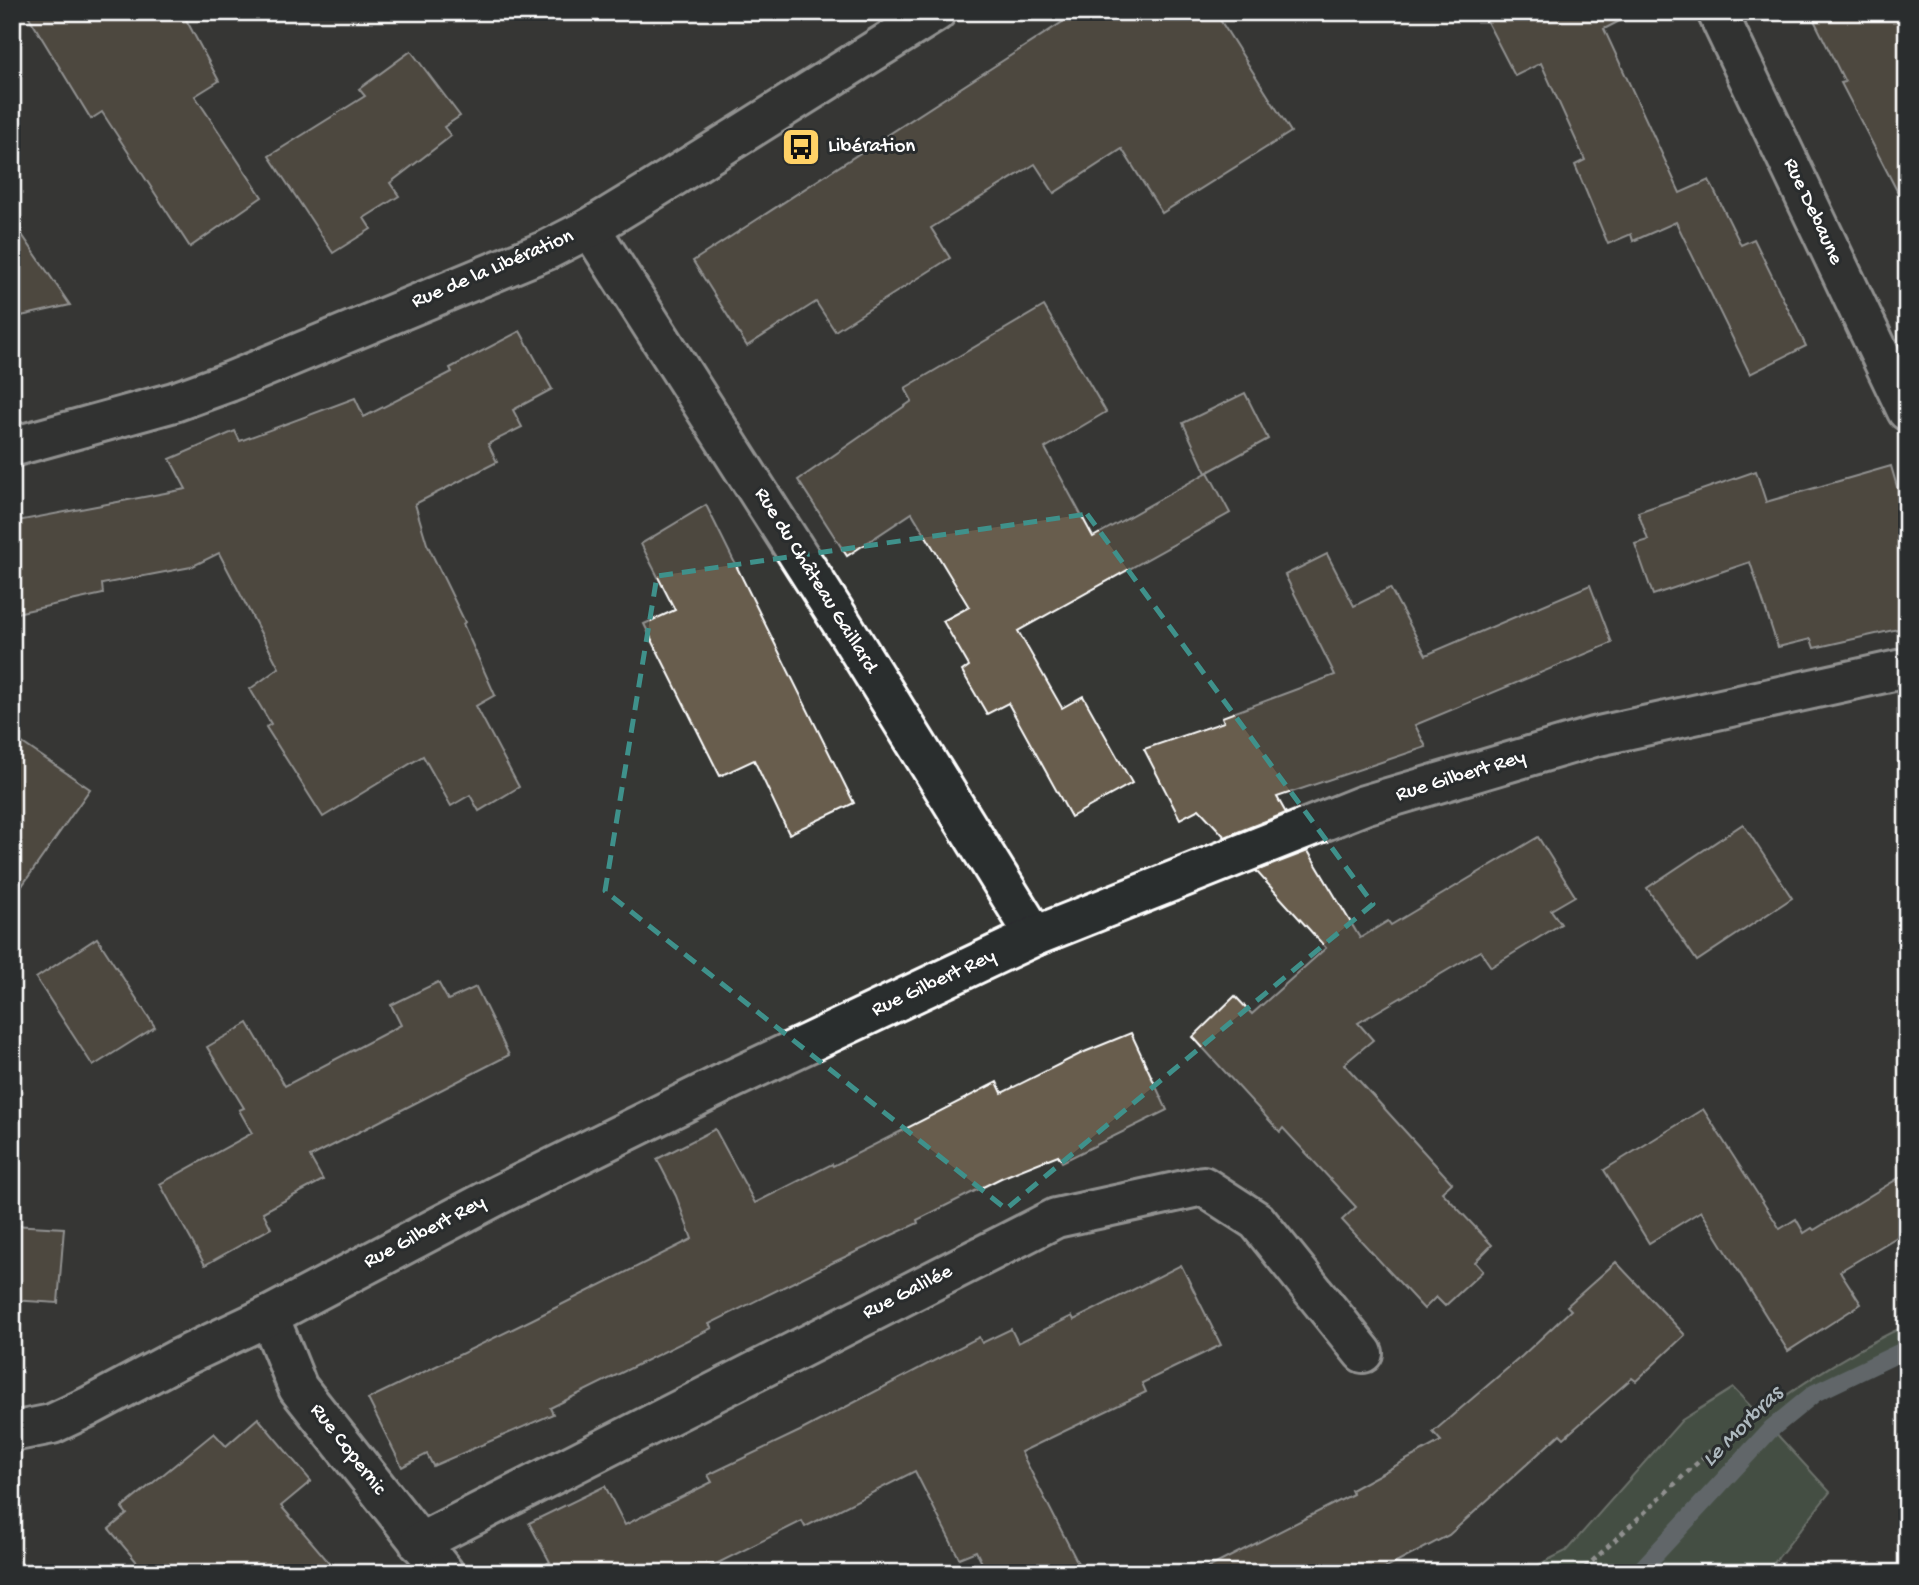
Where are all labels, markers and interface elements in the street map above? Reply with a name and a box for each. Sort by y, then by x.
bus stop icon: Libération [780,126,822,168]
place label: Libération [828,135,915,160]
street label: Rue Debaune [1776,155,1848,270]
street label: Rue de la Libération [408,225,578,315]
street label: Rue du Château Gaillard [748,484,883,680]
street label: Rue Gilbert Rey [1393,745,1529,809]
street label: Rue Gilbert Rey [868,944,1000,1024]
street label: Rue Gilbert Rey [360,1190,490,1276]
street label: Rue Galilée [859,1259,958,1326]
water label: Le Morbras [1697,1379,1791,1473]
street label: Rue Copernic [304,1399,391,1501]

